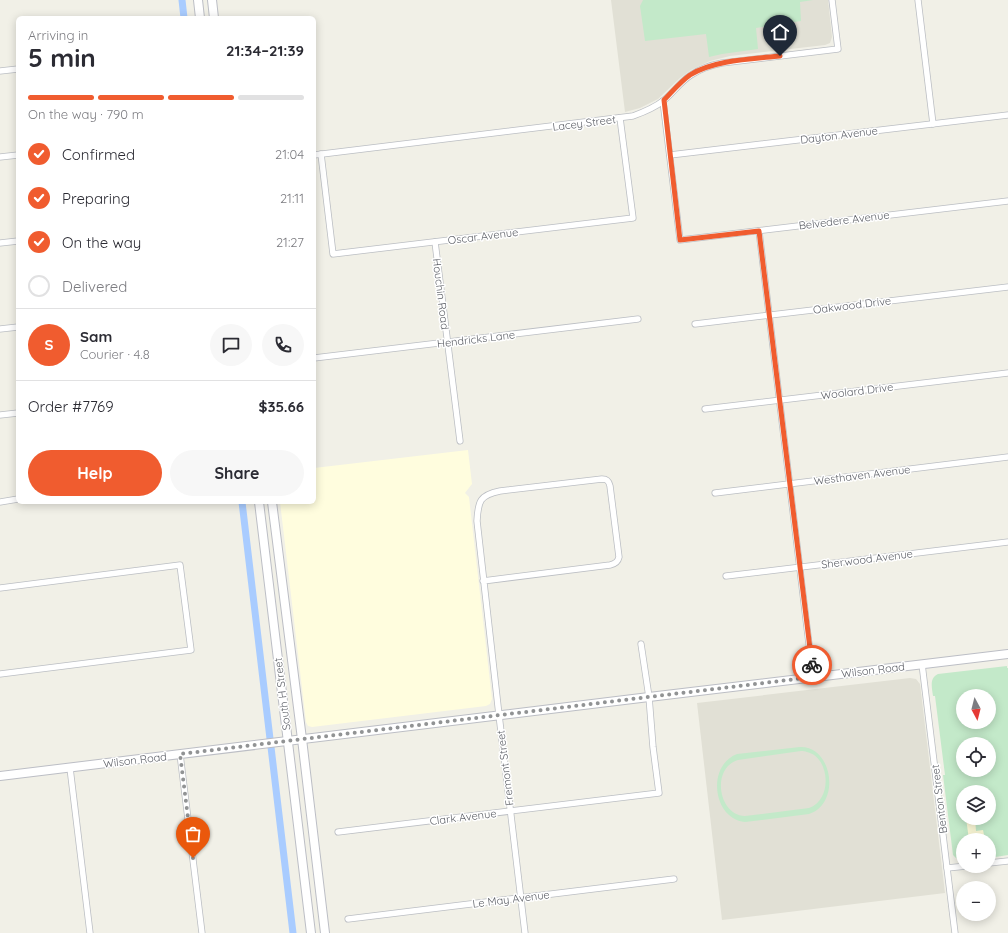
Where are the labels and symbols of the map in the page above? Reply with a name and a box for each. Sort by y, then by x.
pin [763,15,797,56]
street label: Lacey Street [552,112,617,134]
street label: Dayton Avenue [799,123,879,147]
street label: Belvedere Avenue [798,207,890,233]
street label: Oscar Avenue [447,225,519,247]
street label: Houchin Road [430,258,452,330]
street label: Oakwood Drive [812,293,892,317]
street label: Hendricks Lane [436,327,516,351]
street label: Woolard Drive [820,380,894,402]
street label: Westhaven Avenue [813,462,911,488]
street label: Sherwood Avenue [820,546,914,572]
courier [792,645,832,685]
street label: South H Street [271,657,293,731]
street label: Wilson Road [840,659,906,681]
north arrow [956,689,996,729]
street label: Fremont Street [493,729,517,807]
street label: Wilson Road [102,749,168,771]
street label: Benton Street [928,763,950,834]
street label: Clark Avenue [429,806,497,828]
pin [176,817,210,858]
street label: Le May Avenue [472,887,550,911]

